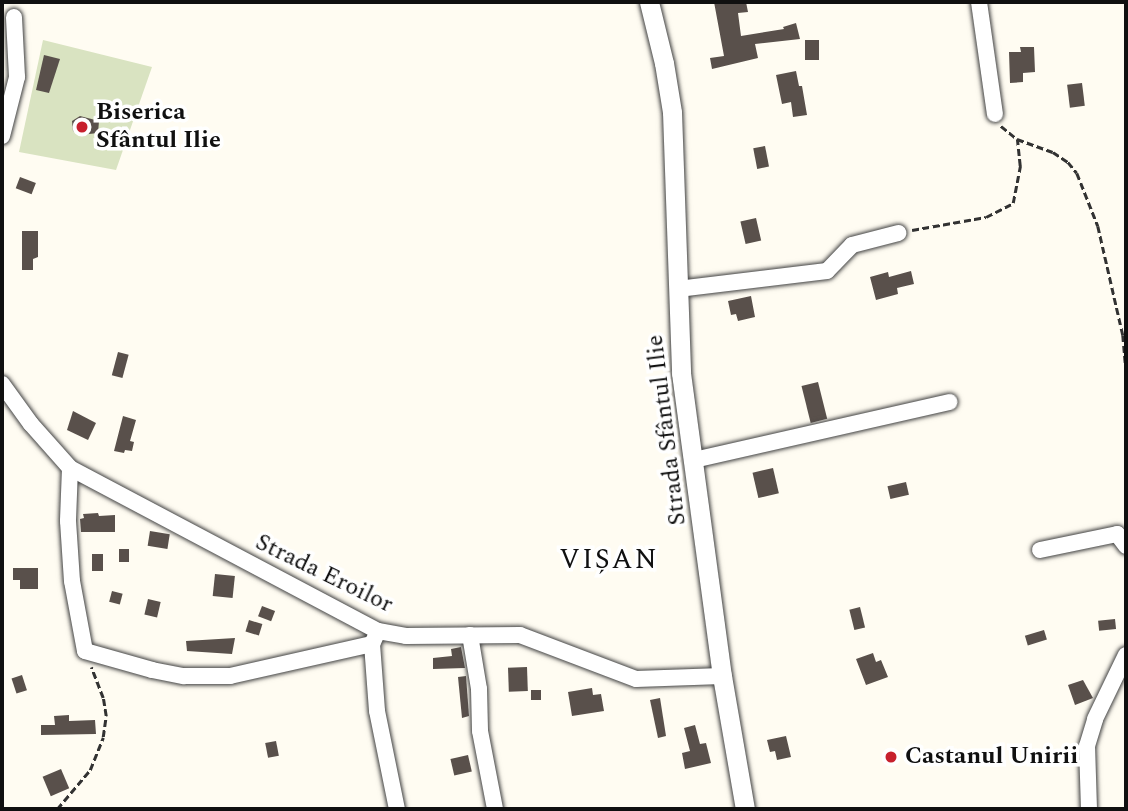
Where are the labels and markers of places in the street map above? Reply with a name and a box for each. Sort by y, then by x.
place label: Biserica Sfântul Ilie [96,99,221,155]
marker: Biserica Sfântul Ilie [74,119,90,135]
place label: Castanul Unirii [905,743,1078,771]
marker: Castanul Unirii [883,749,899,765]

